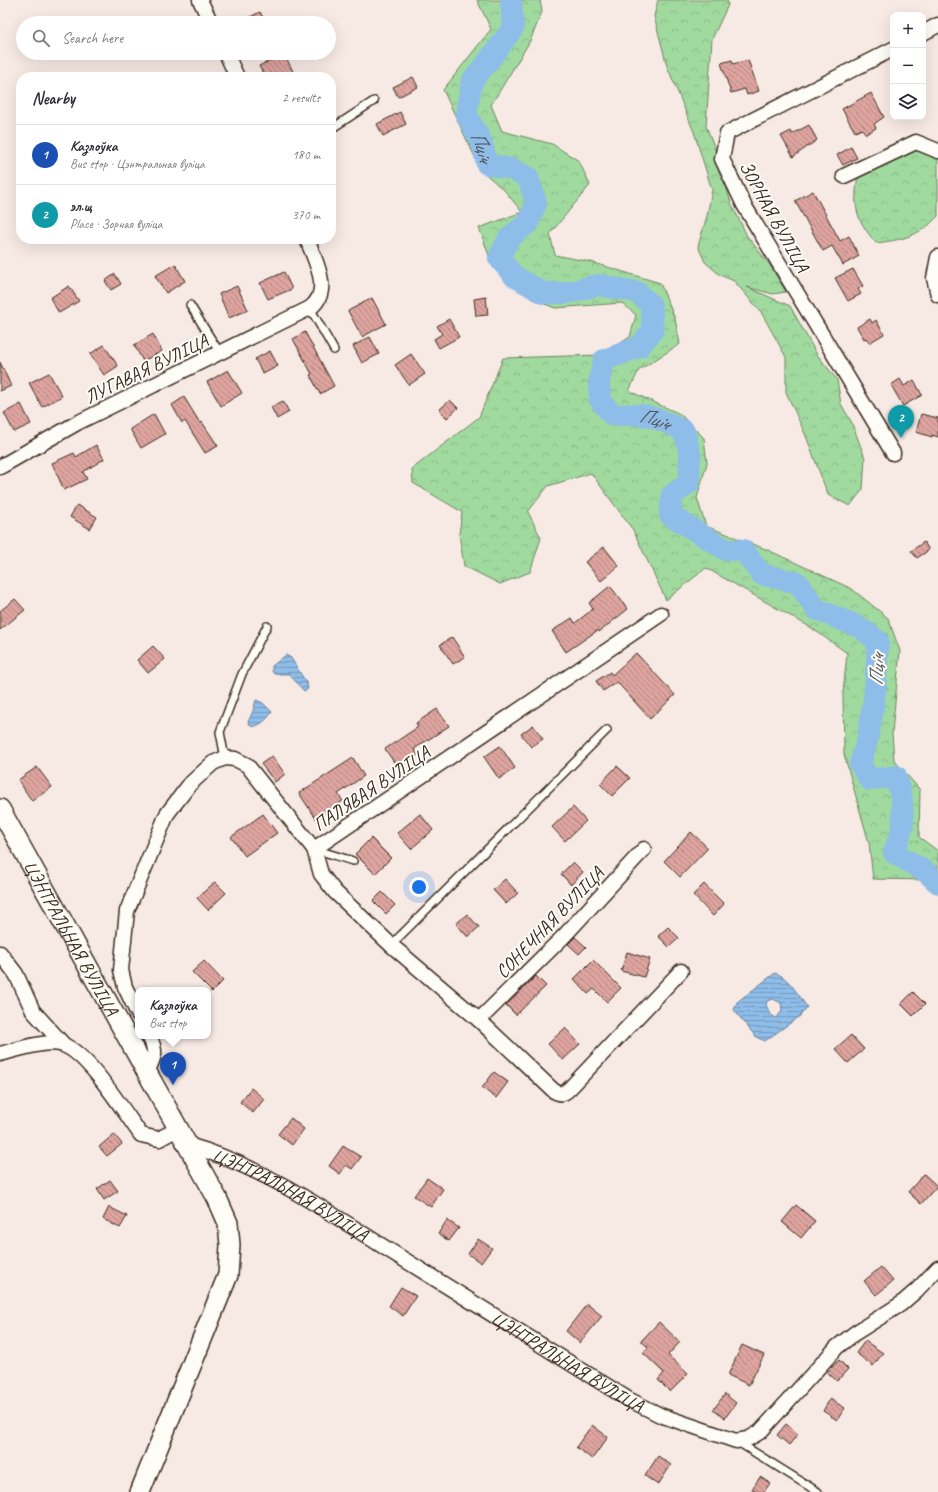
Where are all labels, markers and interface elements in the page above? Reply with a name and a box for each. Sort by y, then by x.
map controls [890,12,926,120]
button: + [890,12,926,48]
search box [16,16,336,60]
icon: search [30,27,52,49]
text: Search here [62,29,123,48]
button: − [890,48,926,84]
button: layers [890,84,926,120]
text: Nearby [32,88,75,109]
text: 2 results [282,90,320,106]
water label: Пціч [465,127,499,168]
text: Казлоўка [70,137,117,156]
text: 1 [42,147,48,163]
text: 180 m [292,147,320,163]
text: Bus stop · Цэнтральная вуліца [70,156,205,172]
street label: ЗОРНАЯ ВУЛІЦА [734,157,815,277]
text: эл.щ [70,197,92,216]
text: 2 [42,207,48,223]
text: 370 m [292,207,320,223]
text: Place · Зорная вуліца [70,216,163,232]
street label: ЛУГАВАЯ ВУЛІЦА [81,328,213,409]
water label: Пціч [637,403,678,437]
pin: 2 [888,405,914,438]
water label: Пціч [863,650,890,686]
street label: ПАЛЯВАЯ ВУЛІЦА [308,740,436,837]
street label: ЦЭНТРАЛЬНАЯ ВУЛІЦА [18,856,124,1021]
street label: СОНЕЧНАЯ ВУЛІЦА [491,861,610,983]
your location [409,877,429,897]
popup [135,987,211,1039]
text: Казлоўка [149,996,197,1015]
text: Bus stop [149,1015,187,1031]
pin: 1 [160,1052,186,1085]
street label: ЦЭНТРАЛЬНАЯ ВУЛІЦА [209,1143,374,1248]
street label: ЦЭНТРАЛЬНАЯ ВУЛІЦА [487,1306,648,1418]

